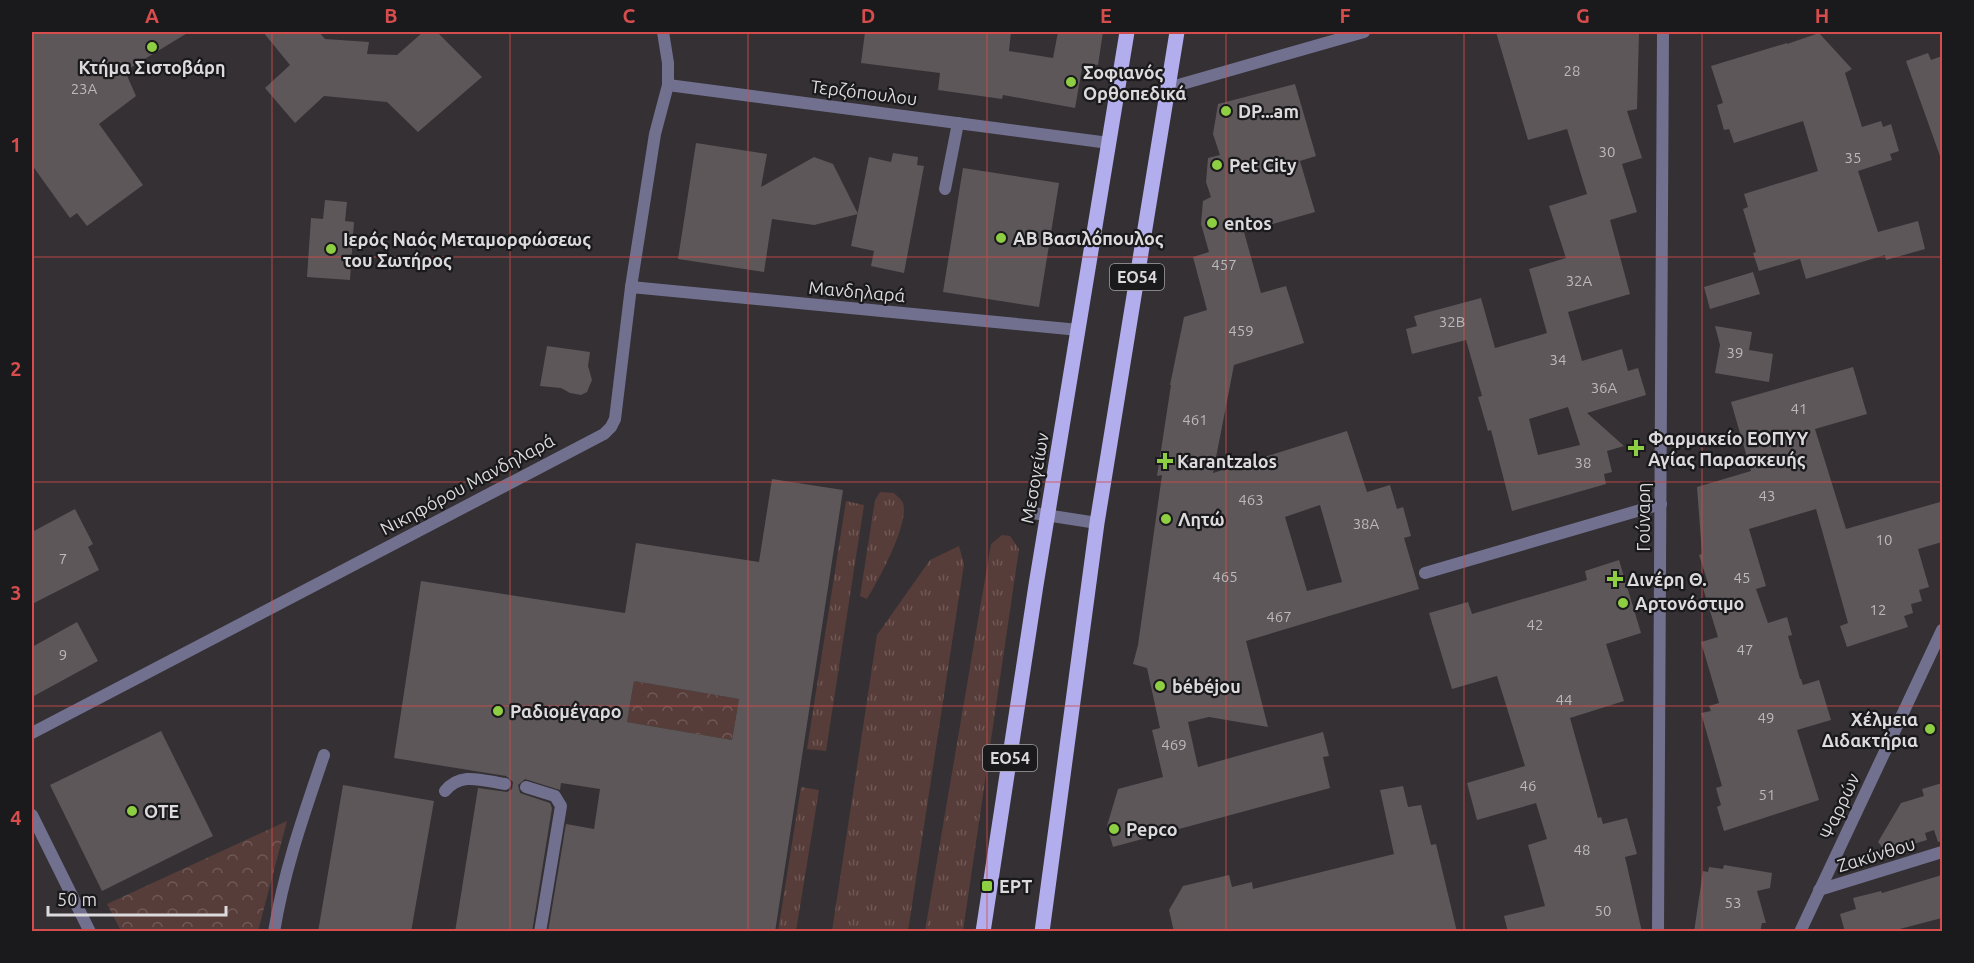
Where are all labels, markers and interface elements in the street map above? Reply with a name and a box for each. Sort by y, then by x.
text: A [145,4,159,27]
text: B [384,4,398,27]
text: C [623,4,636,27]
text: D [861,4,875,27]
text: E [1100,4,1112,27]
text: F [1339,4,1351,27]
text: G [1576,4,1590,27]
text: H [1815,4,1829,27]
marker: Κτήμα Σιστοβάρη [145,40,159,54]
place label: Κτήμα Σιστοβάρη [78,57,226,77]
place label: Σοφιανός Ορθοπεδικά [1083,62,1186,103]
house number: 28 [1564,62,1580,79]
marker: Σοφιανός Ορθοπεδικά [1064,75,1078,89]
street label: Τερζόπουλου [809,76,918,109]
house number: 23Α [71,80,98,97]
place label: DP...am [1238,101,1299,121]
marker: DP...am [1219,104,1233,118]
text: 1 [10,133,22,156]
house number: 30 [1599,143,1615,160]
house number: 35 [1845,149,1861,166]
place label: Pet City [1229,155,1297,175]
marker: Pet City [1210,158,1224,172]
place label: entos [1224,213,1272,233]
marker: entos [1205,216,1219,230]
place label: ΑΒ Βασιλόπουλος [1013,228,1164,249]
place label: Ιερός Ναός Μεταμορφώσεως του Σωτήρος [343,229,591,271]
marker: ΑΒ Βασιλόπουλος [994,231,1008,245]
marker: Ιερός Ναός Μεταμορφώσεως του Σωτήρος [324,242,338,256]
house number: 457 [1211,256,1237,273]
road number: ΕΟ54 [1110,264,1164,290]
house number: 32Α [1566,272,1593,289]
street label: Μανδηλαρά [808,277,906,305]
house number: 32Β [1439,313,1465,330]
house number: 459 [1228,322,1254,339]
house number: 39 [1727,344,1743,361]
house number: 34 [1550,351,1566,368]
text: 2 [10,357,22,380]
house number: 36Α [1591,379,1618,396]
house number: 41 [1791,400,1807,417]
house number: 461 [1182,411,1208,428]
place label: Φαρμακείο ΕΟΠΥΥ Αγίας Παρασκευής [1648,428,1809,470]
street label: Νικηφόρου Μανδηλαρά [376,429,558,538]
street label: Μεσογείων [1016,431,1052,525]
marker: Φαρμακείο ΕΟΠΥΥ Αγίας Παρασκευής [1629,441,1643,455]
place label: Karantzalos [1177,451,1277,471]
marker: Karantzalos [1158,454,1172,468]
house number: 38 [1575,454,1591,471]
street label: Γούναρη [1633,482,1653,552]
house number: 43 [1759,487,1775,504]
house number: 463 [1238,491,1264,508]
place label: Λητώ [1178,509,1225,529]
marker: Λητώ [1159,512,1173,526]
house number: 38Α [1353,515,1380,532]
house number: 10 [1876,531,1892,548]
house number: 7 [59,550,67,567]
house number: 465 [1212,568,1238,585]
place label: Δινέρη Θ. [1627,569,1707,589]
house number: 45 [1734,569,1750,586]
marker: Δινέρη Θ. [1608,572,1622,586]
text: 3 [10,581,22,604]
place label: Αρτονόστιμο [1635,593,1744,613]
marker: Αρτονόστιμο [1616,596,1630,610]
house number: 12 [1870,601,1886,618]
house number: 467 [1266,608,1292,625]
house number: 42 [1527,616,1543,633]
house number: 47 [1737,641,1753,658]
house number: 9 [59,646,67,663]
place label: bébéjou [1172,676,1241,696]
marker: bébéjou [1153,679,1167,693]
house number: 44 [1556,691,1572,708]
place label: Ραδιομέγαρο [510,701,622,721]
marker: Ραδιομέγαρο [491,704,505,718]
house number: 49 [1758,709,1774,726]
place label: Χέλμεια Διδακτήρια [1822,709,1918,750]
marker: Χέλμεια Διδακτήρια [1923,722,1937,736]
house number: 469 [1161,736,1187,753]
road number: ΕΟ54 [983,745,1037,771]
street label: Ψαρρών [1815,770,1863,842]
house number: 46 [1520,777,1536,794]
house number: 51 [1759,786,1775,803]
place label: ΟΤΕ [144,801,180,821]
marker: ΟΤΕ [125,804,139,818]
text: 4 [10,806,22,829]
place label: Pepco [1126,819,1178,839]
marker: Pepco [1107,822,1121,836]
street label: Ζακύνθου [1835,833,1917,875]
house number: 48 [1574,841,1590,858]
place label: ΕΡΤ [999,876,1032,896]
scale bar [48,879,226,917]
marker: ΕΡΤ [980,879,994,893]
text: 50 m [57,889,97,909]
house number: 53 [1725,894,1741,911]
house number: 50 [1595,902,1611,919]

